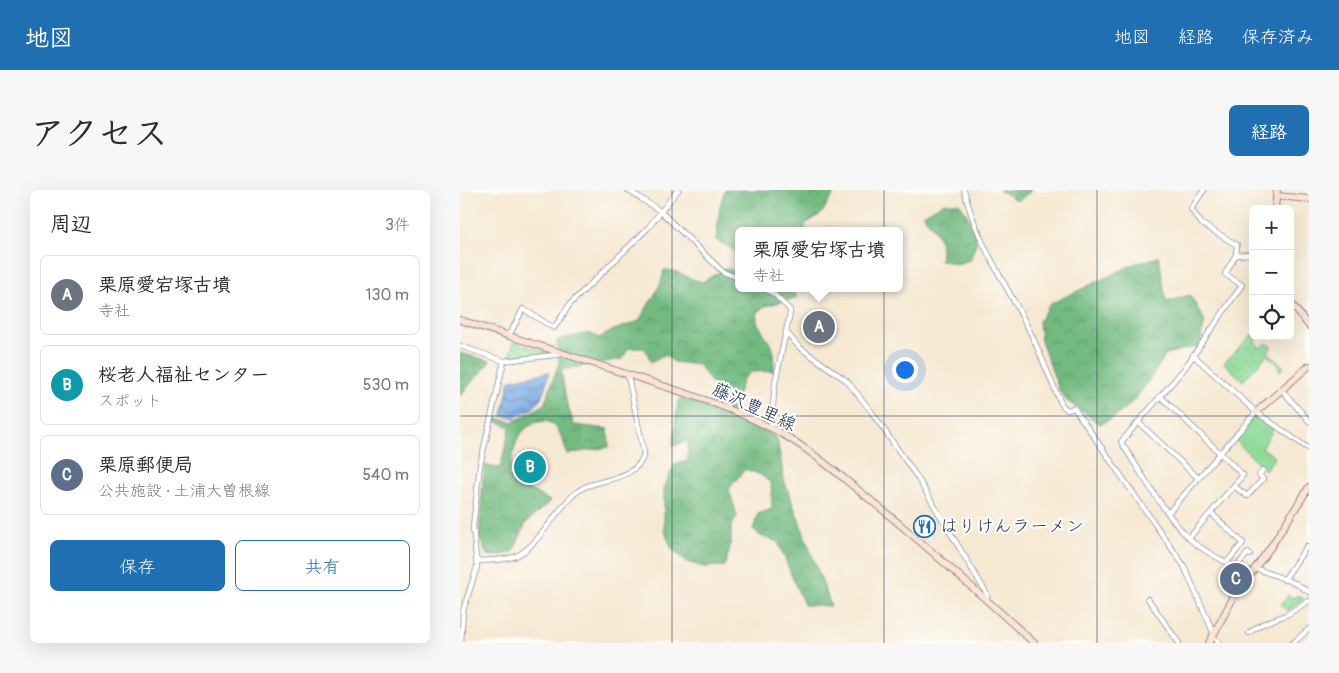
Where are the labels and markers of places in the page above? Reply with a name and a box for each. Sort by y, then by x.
pin: A [803,308,835,346]
pin: B [514,448,546,486]
restaurant icon: はりけんラーメン [912,514,936,538]
place label: はりけんラーメン [940,515,1084,538]
pin: C [1220,560,1252,598]

